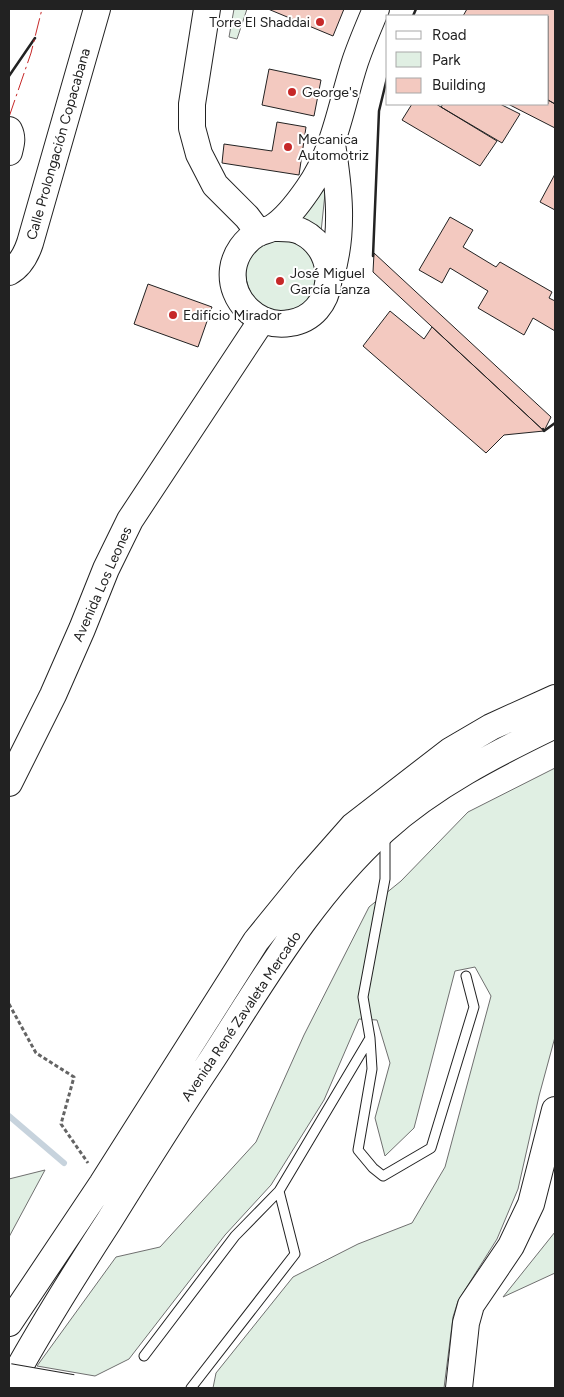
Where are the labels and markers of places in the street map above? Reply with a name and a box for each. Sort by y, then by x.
place label: Torre El Shaddai [209,14,310,31]
marker: Torre El Shaddai [314,16,326,28]
place label: George's [302,84,358,101]
marker: George's [286,86,298,98]
place label: Mecanica Automotriz [298,131,369,164]
marker: Mecanica Automotriz [282,141,294,153]
place label: José Miguel García Lanza [290,265,370,298]
marker: José Miguel García Lanza [274,275,286,287]
place label: Edificio Mirador [183,307,282,324]
marker: Edificio Mirador [167,309,179,321]

